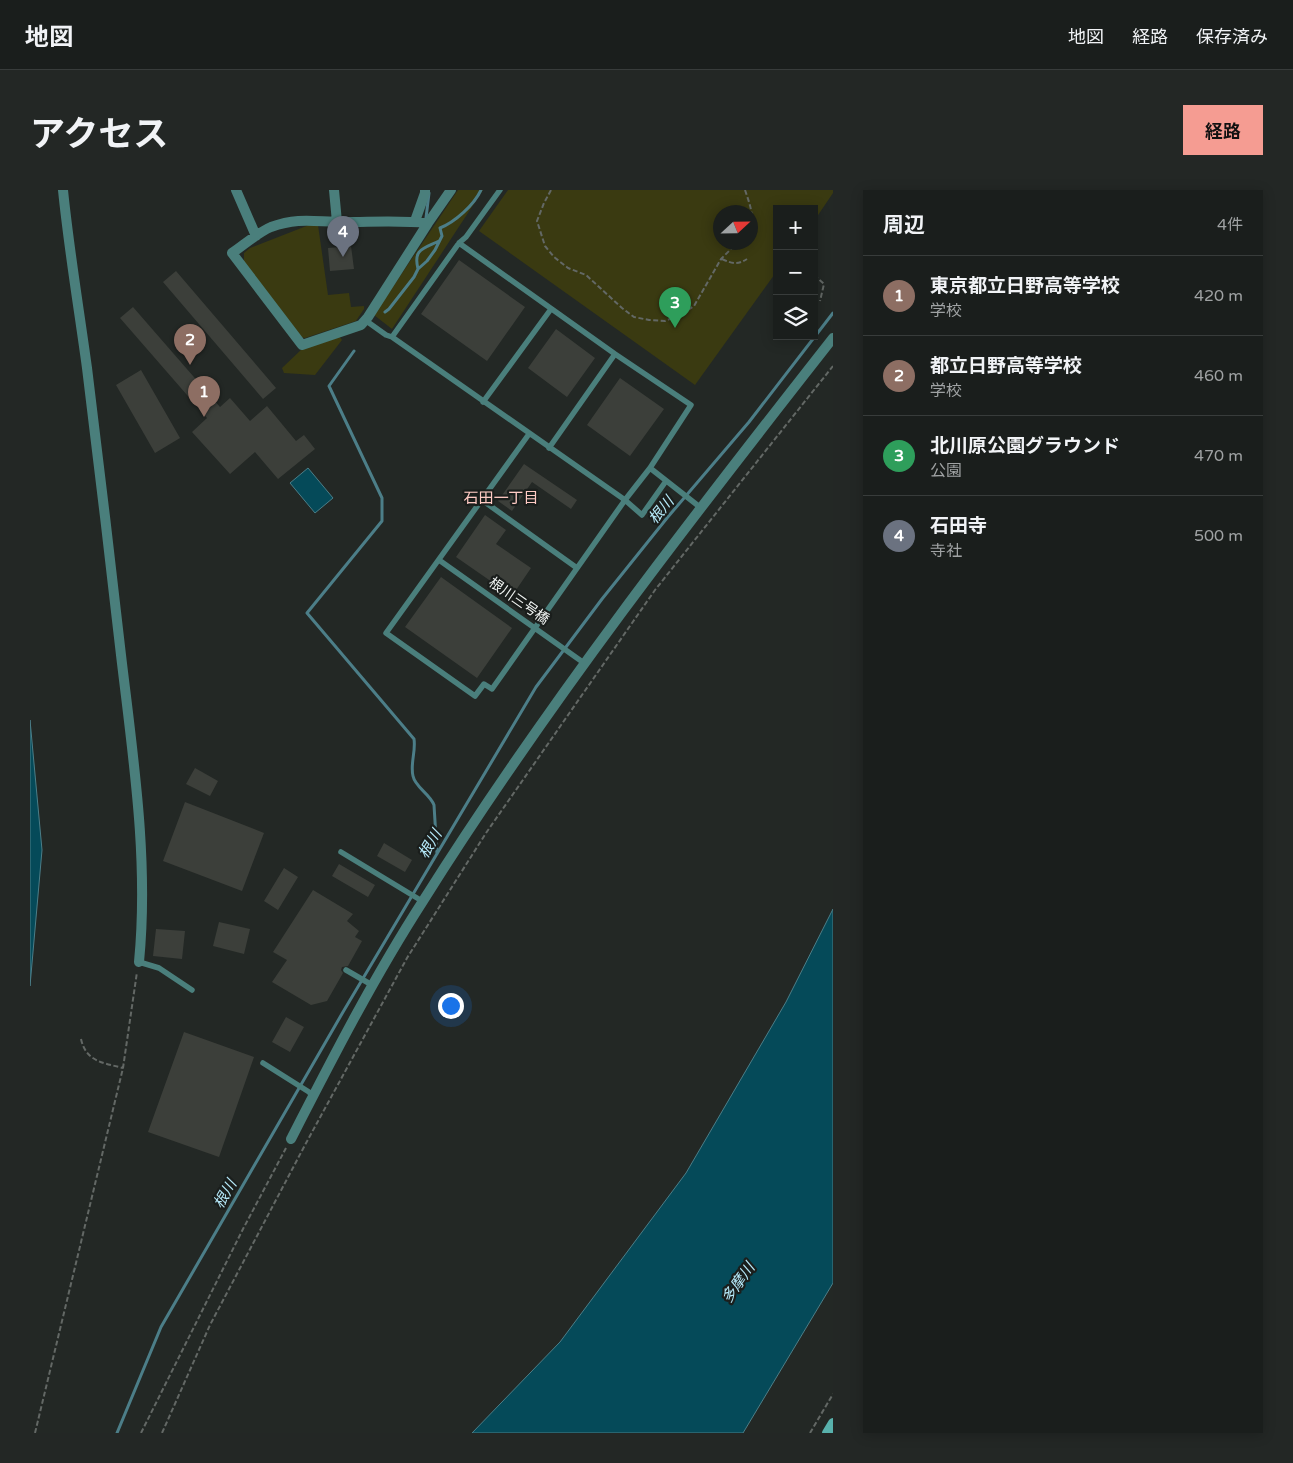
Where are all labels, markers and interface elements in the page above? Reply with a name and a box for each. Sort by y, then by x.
text: 地図 [25,23,73,52]
text: 地図 [1068,26,1104,48]
text: 経路 [1132,26,1168,48]
text: 保存済み [1196,26,1268,48]
button: 経路 [1183,105,1263,155]
text: アクセス [30,114,168,156]
north arrow [713,205,758,250]
map controls [773,205,818,340]
button: + [773,205,818,250]
text: 周辺 [883,213,925,238]
text: 4件 [1217,215,1243,235]
pin: 4 [327,216,359,257]
button: − [773,250,818,295]
text: 東京都立日野高等学校 [930,275,1120,297]
text: 1 [894,286,904,306]
text: 420 m [1194,286,1243,306]
pin: 3 [659,287,691,328]
button: layers [773,295,818,340]
text: 学校 [930,301,962,321]
pin: 2 [174,324,206,365]
text: 都立日野高等学校 [930,355,1082,377]
text: 2 [894,366,904,386]
text: 460 m [1194,366,1243,386]
pin: 1 [188,376,220,417]
text: 学校 [930,381,962,401]
text: 北川原公園グラウンド [930,435,1120,457]
text: 3 [894,446,904,466]
text: 470 m [1194,446,1243,466]
text: 公園 [930,461,962,481]
district label: 石田一丁目 [463,489,539,507]
water label: 根川 [644,491,679,527]
text: 石田寺 [930,515,987,537]
text: 4 [894,526,904,546]
text: 500 m [1194,526,1243,546]
text: 寺社 [930,541,962,561]
street label: 根川三号橋 [485,574,553,628]
water label: 根川 [415,825,446,861]
your location [438,993,464,1019]
water label: 根川 [210,1175,241,1211]
water label: 多摩川 [718,1258,759,1307]

